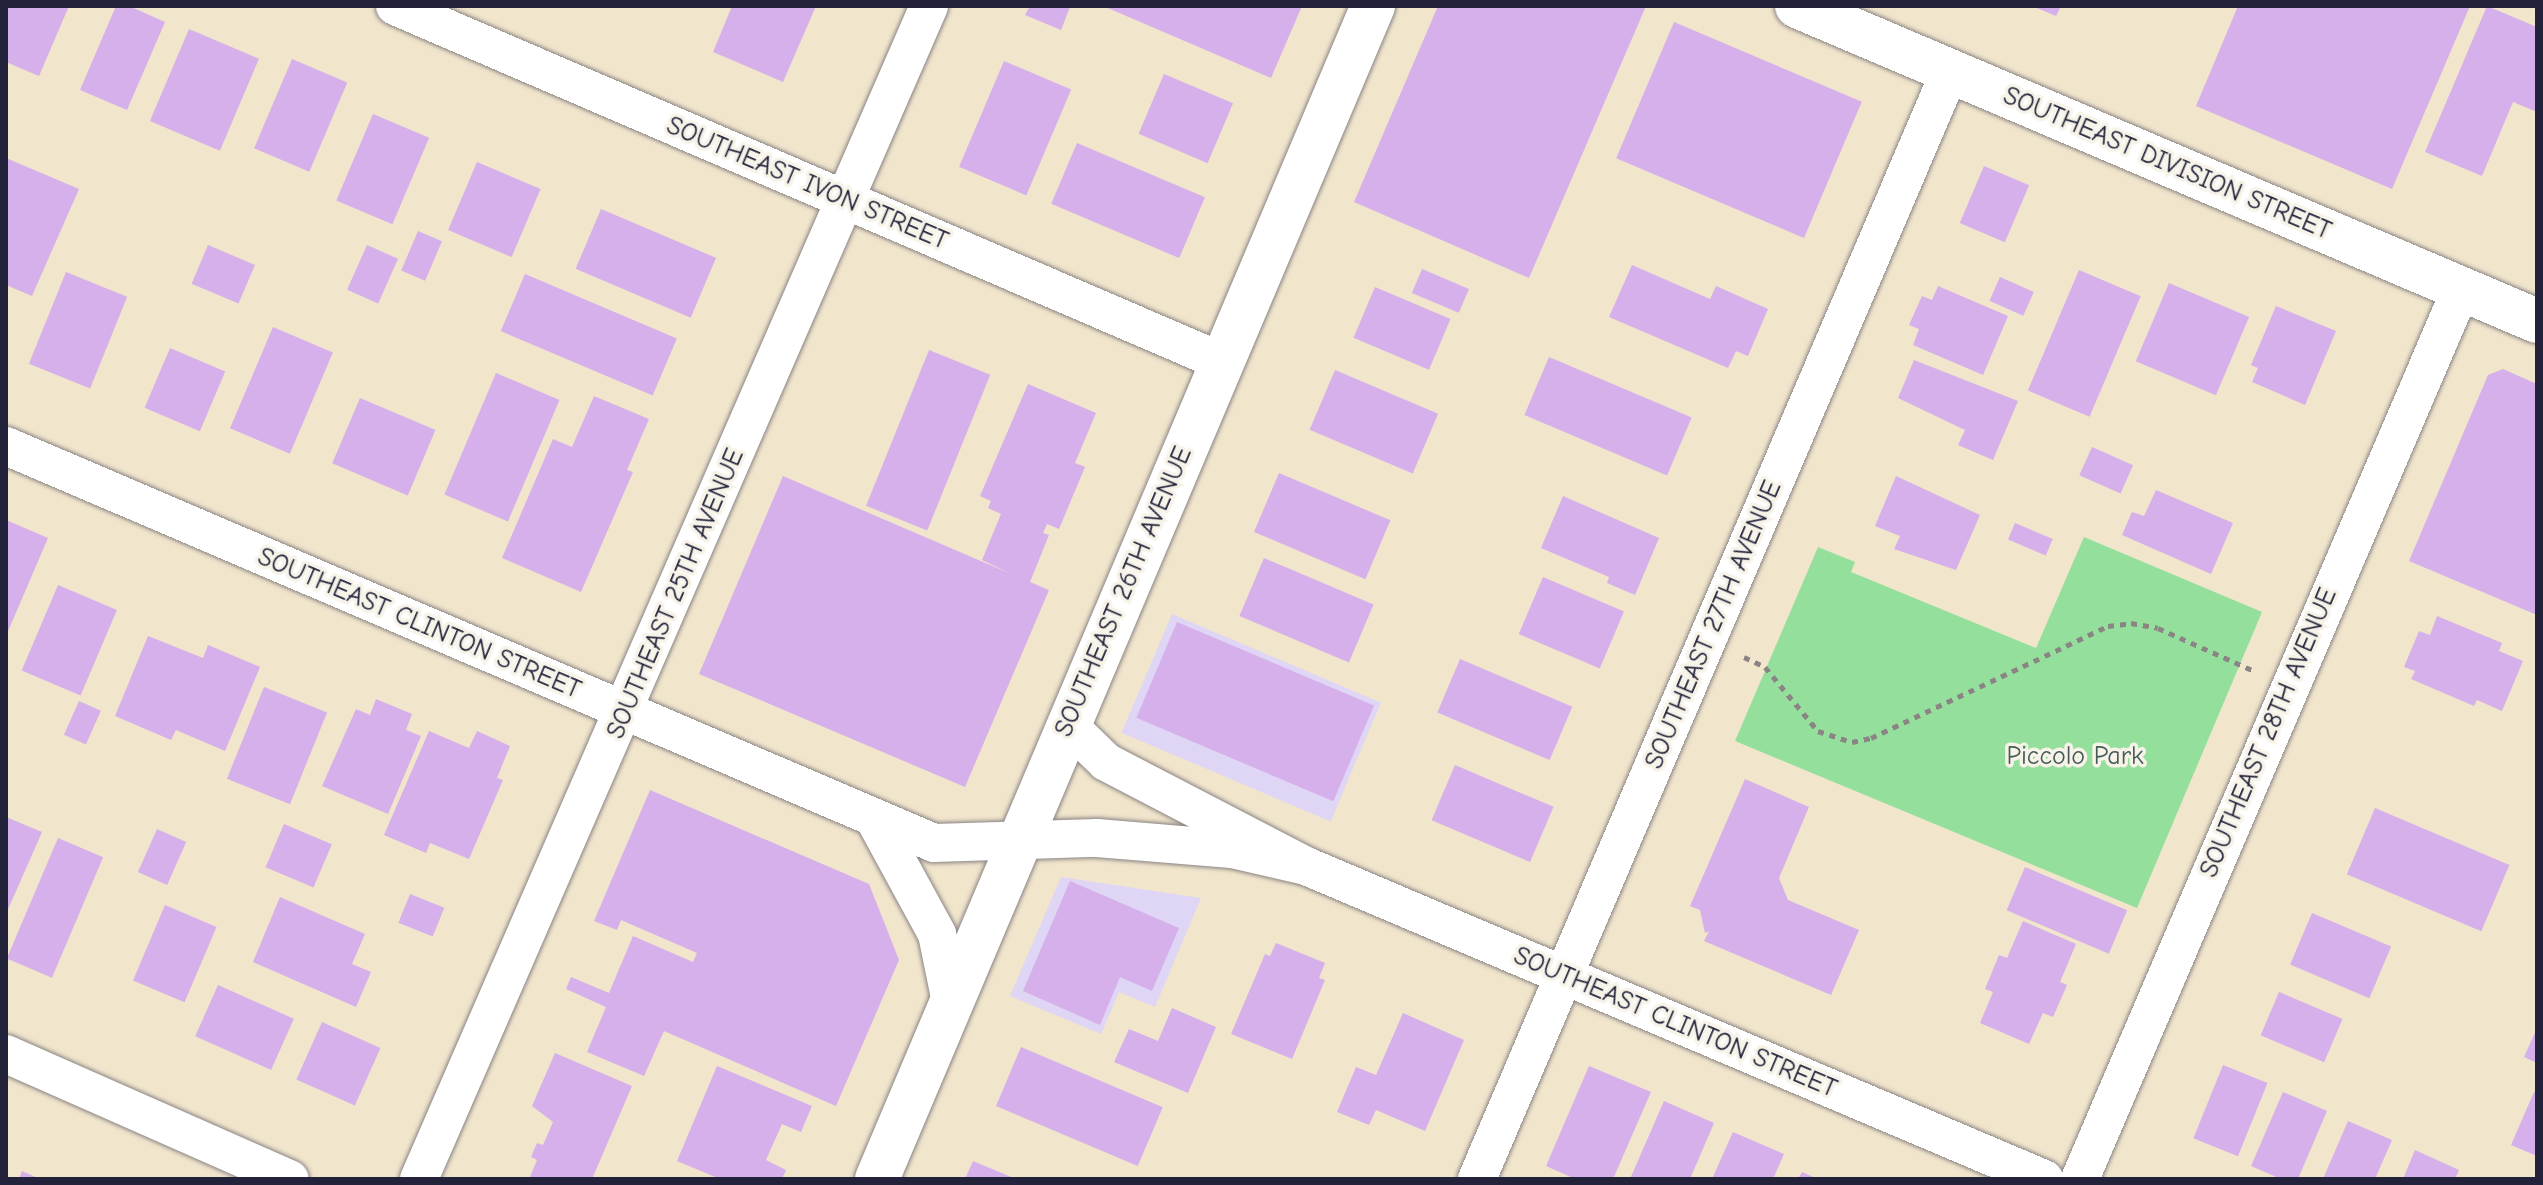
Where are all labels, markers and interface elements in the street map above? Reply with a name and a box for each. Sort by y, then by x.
street label: SOUTHEAST DIVISION STREET [1998,81,2336,247]
street label: SOUTHEAST IVON STREET [662,110,952,258]
street label: SOUTHEAST 26TH AVENUE [1049,442,1199,742]
street label: SOUTHEAST 25TH AVENUE [601,444,751,744]
street label: SOUTHEAST 27TH AVENUE [1639,476,1789,774]
street label: SOUTHEAST CLINTON STREET [253,542,585,706]
street label: SOUTHEAST 28TH AVENUE [2194,584,2344,882]
park label: Piccolo Park [2006,741,2144,773]
street label: SOUTHEAST CLINTON STREET [1509,941,1841,1105]

